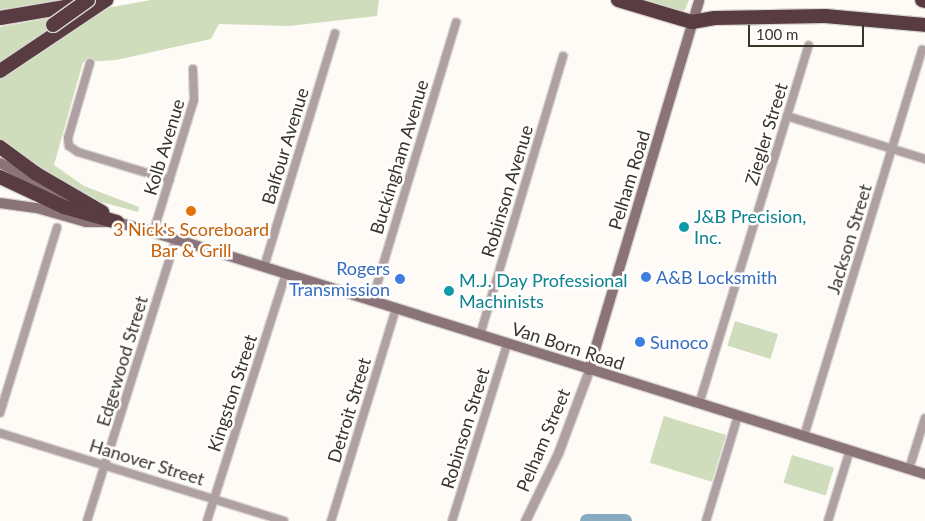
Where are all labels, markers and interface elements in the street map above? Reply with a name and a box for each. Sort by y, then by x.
scale bar [750,15,866,47]
text: 100 m [756,25,798,43]
street label: Buckingham Avenue [365,77,433,237]
street label: Ziegler Street [740,80,792,188]
street label: Balfour Avenue [257,85,313,207]
street label: Kolb Avenue [139,96,189,198]
street label: Robinson Avenue [477,122,537,260]
street label: Pelham Road [604,128,654,232]
street label: Jackson Street [822,181,876,297]
marker: 3 Nick's Scoreboard Bar & Grill [185,205,197,217]
place label: J&B Precision, Inc. [694,206,806,248]
place label: 3 Nick's Scoreboard Bar & Grill [113,219,269,262]
marker: J&B Precision, Inc. [678,221,690,233]
place label: Rogers Transmission [289,258,390,300]
place label: A&B Locksmith [656,266,777,288]
place label: M.J. Day Professional Machinists [459,270,628,312]
marker: A&B Locksmith [640,271,652,283]
marker: Rogers Transmission [394,273,406,285]
marker: M.J. Day Professional Machinists [443,285,455,297]
street label: Edgewood Street [92,293,152,429]
street label: Van Born Road [509,318,627,374]
place label: Sunoco [650,331,709,353]
street label: Kingston Street [203,332,261,454]
marker: Sunoco [634,336,646,348]
street label: Detroit Street [323,355,375,465]
street label: Robinson Street [436,365,494,491]
street label: Pelham Street [512,385,574,495]
street label: Hanover Street [87,434,207,490]

